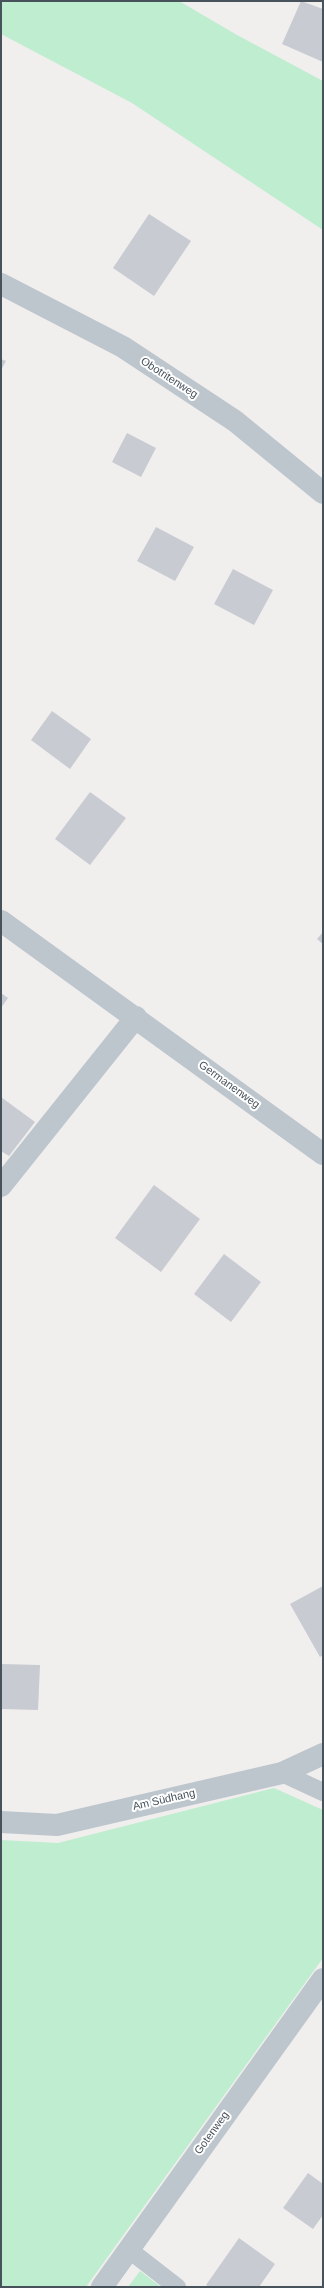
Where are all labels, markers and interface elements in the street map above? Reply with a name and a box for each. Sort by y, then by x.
street label: Obotritenweg [138,355,200,401]
street label: Germanenweg [196,1058,262,1112]
street label: Am Südhang [132,1786,196,1814]
street label: Gotenweg [192,2109,232,2157]

